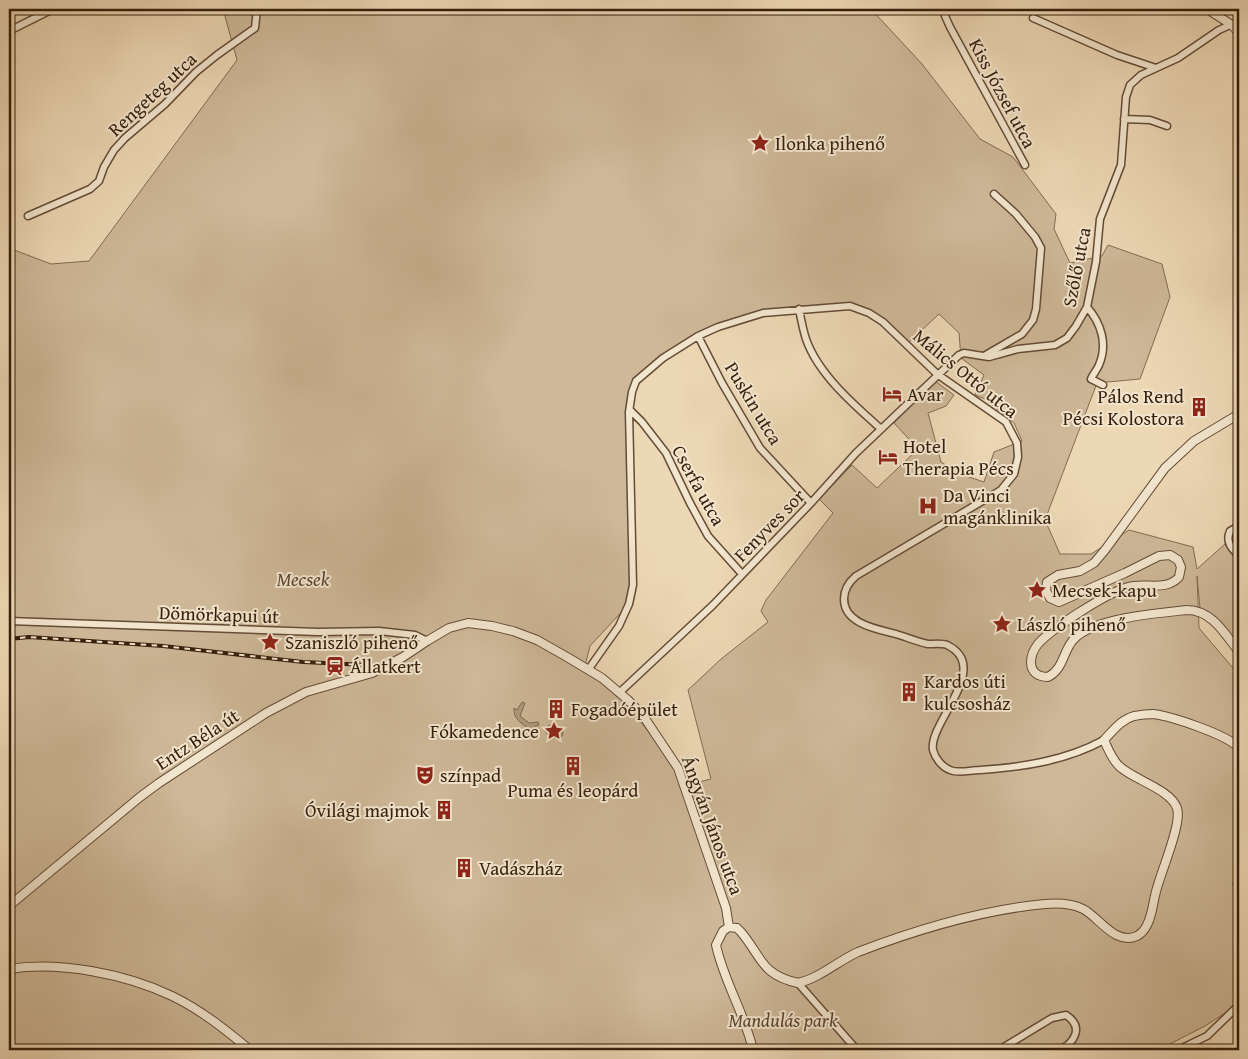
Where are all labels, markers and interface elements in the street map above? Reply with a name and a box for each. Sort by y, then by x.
street label: Kiss József utca [962,33,1044,153]
street label: Rengeteg utca [101,45,203,143]
place label: Ilonka pihenő [775,129,885,157]
place icon: Ilonka pihenő [749,132,771,154]
street label: Szőlő utca [1055,225,1097,309]
street label: Málics Ottó utca [907,322,1025,424]
street label: Puskin utca [718,356,790,450]
place label: Avar [907,380,944,408]
place label: Pálos Rend Pécsi Kolostora [1063,382,1185,432]
hotel icon: Avar [881,383,903,405]
building icon: Pálos Rend Pécsi Kolostora [1188,396,1210,418]
place label: Hotel Therapia Pécs [903,432,1014,482]
street label: Cserfa utca [665,440,733,530]
hotel icon: Hotel Therapia Pécs [877,446,899,468]
place label: Da Vinci magánklinika [943,481,1052,531]
street label: Fenyves sor [727,482,811,568]
hospital icon: Da Vinci magánklinika [917,495,939,517]
park label: Mecsek [277,565,330,593]
place label: Mecsek-kapu [1052,576,1157,604]
place icon: Mecsek-kapu [1026,579,1048,601]
street label: Dömörkapui út [159,598,280,630]
place label: László pihenő [1017,610,1126,638]
place icon: László pihenő [991,613,1013,635]
place label: Szaniszló pihenő [285,628,418,656]
place icon: Szaniszló pihenő [259,631,281,653]
place label: Állatkert [350,652,421,680]
station icon: Állatkert [324,655,346,677]
place label: Kardos úti kulcsosház [924,667,1010,717]
building icon: Kardos úti kulcsosház [898,681,920,703]
place label: Fogadóépület [571,695,678,723]
building icon: Fogadóépület [545,698,567,720]
street label: Entz Béla út [150,701,245,777]
place label: Fókamedence [430,717,539,745]
place icon: Fókamedence [543,720,565,742]
street label: Ángyán János utca [675,751,751,899]
building icon: Puma és leopárd [562,755,584,777]
place label: színpad [440,761,502,789]
theatre icon: színpad [414,764,436,786]
place label: Puma és leopárd [508,776,639,804]
place label: Óvilági majmok [305,796,429,824]
building icon: Óvilági majmok [433,799,455,821]
place label: Vadászház [479,854,562,882]
building icon: Vadászház [453,857,475,879]
park label: Mandulás park [728,1006,838,1034]

